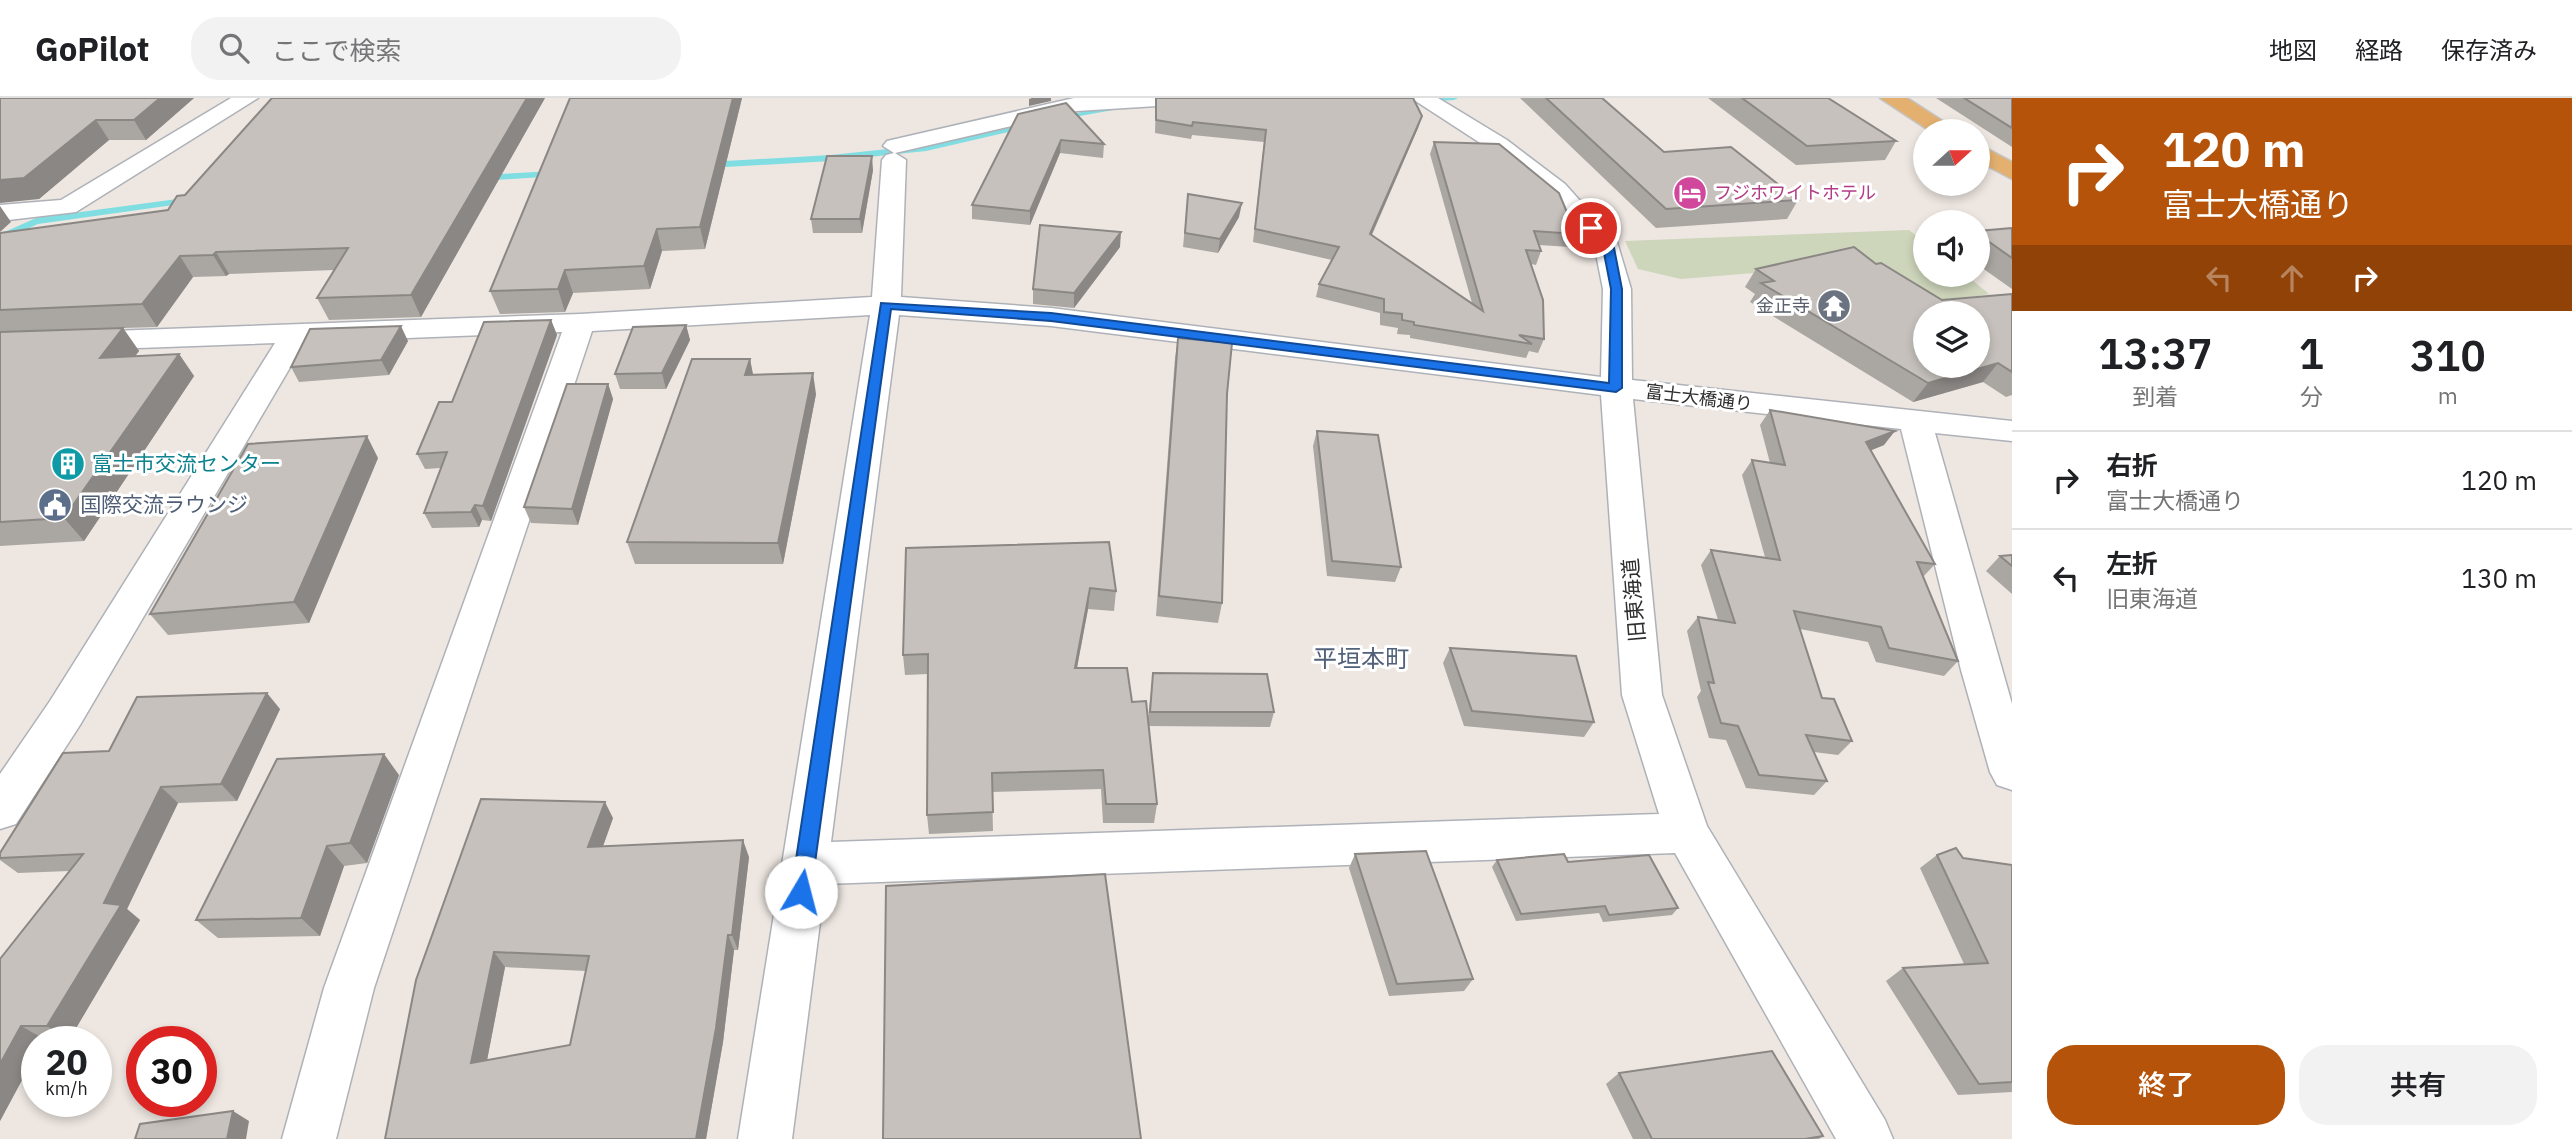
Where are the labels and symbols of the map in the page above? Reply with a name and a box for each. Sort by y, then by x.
north arrow [1913,119,1990,196]
hotel icon: フジホワイトホテル [1671,174,1709,212]
place label: フジホワイトホテル [1714,181,1876,204]
pin [1561,198,1621,258]
temple icon: 金正寺 [1815,287,1853,325]
place label: 金正寺 [1756,294,1810,317]
street label: 富士大橋通り [1644,380,1754,415]
building icon: 富士市交流センター [49,445,87,483]
place label: 富士市交流センター [92,449,281,477]
public building icon: 国際交流ラウンジ [36,486,74,524]
place label: 国際交流ラウンジ [80,490,248,518]
street label: 旧東海道 [1615,557,1651,643]
district label: 平垣本町 [1313,642,1409,674]
position arrow [764,855,838,929]
speed limit sign: 30 [126,1026,217,1117]

